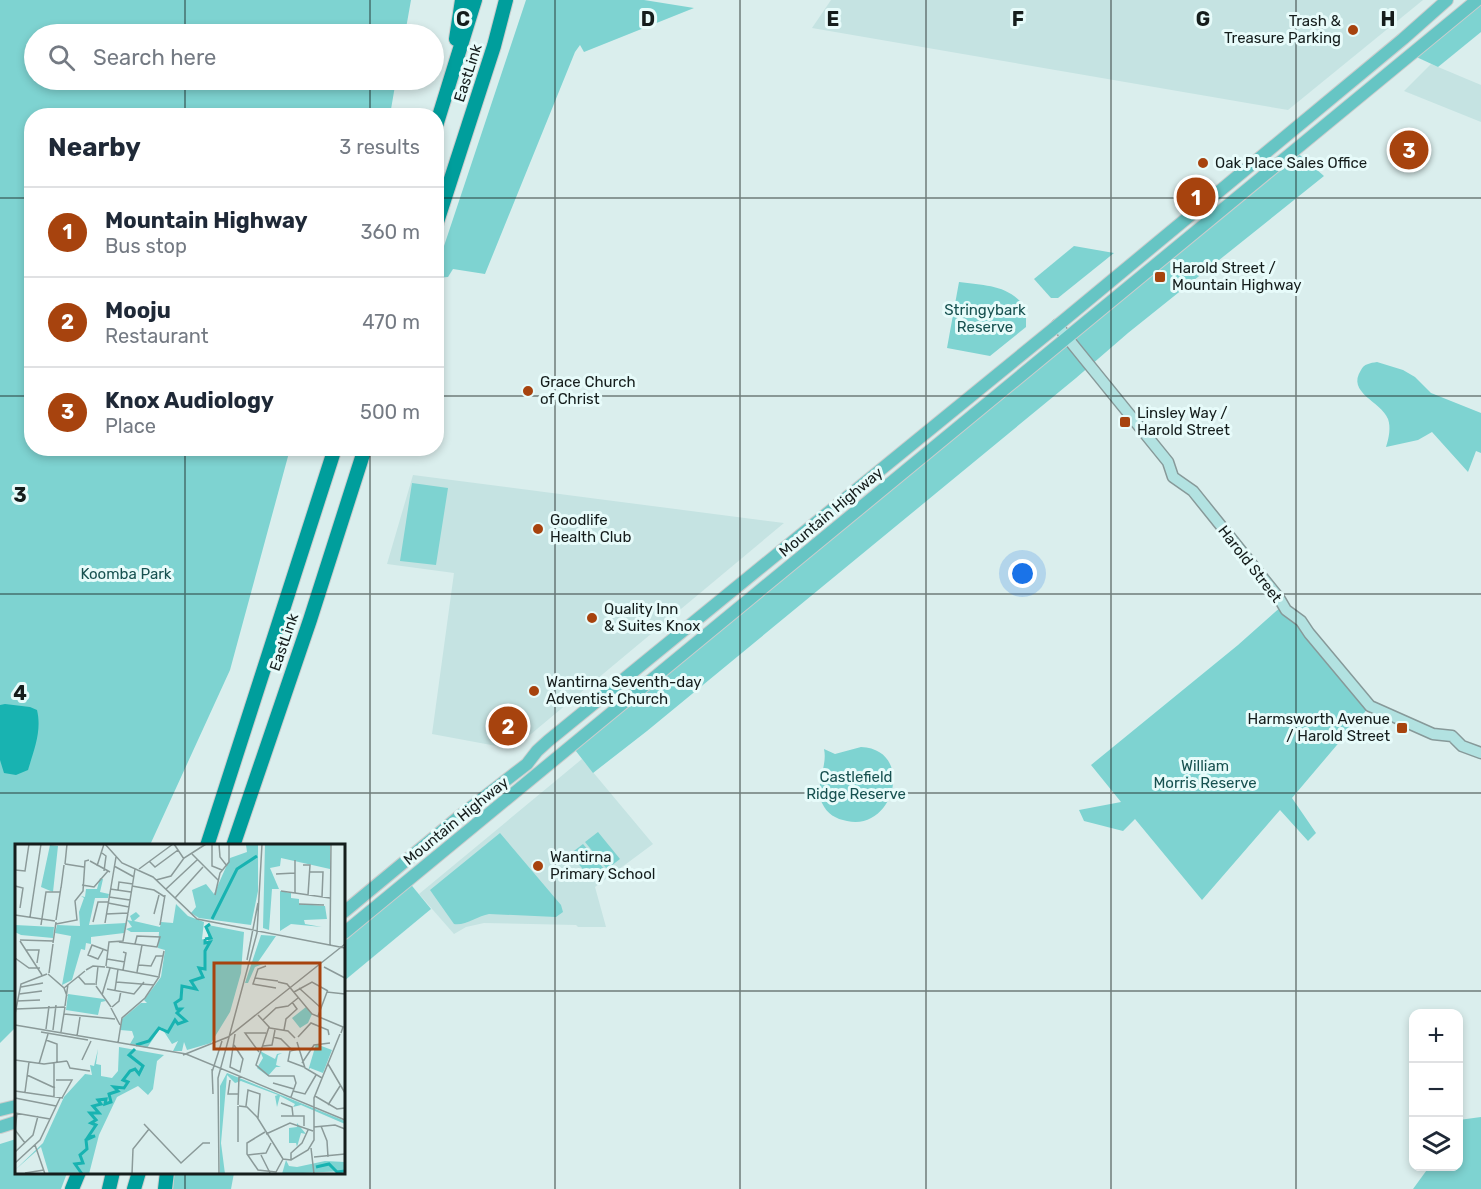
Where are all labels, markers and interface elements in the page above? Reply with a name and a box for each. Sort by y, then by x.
text: C [456,7,470,31]
text: D [641,7,655,31]
text: E [827,7,839,31]
text: F [1012,7,1024,31]
text: G [1196,7,1210,31]
text: H [1381,7,1395,31]
place label: Trash & Treasure Parking [1224,12,1342,47]
marker: Trash & Treasure Parking [1346,23,1360,37]
search box [24,24,444,90]
icon: search [45,41,78,74]
street label: EastLink [450,42,486,104]
text: Search here [93,44,216,71]
pin: 3 [1390,128,1428,172]
text: Nearby [48,132,141,163]
text: 3 results [339,135,420,159]
place label: Oak Place Sales Office [1215,154,1367,172]
marker: Oak Place Sales Office [1196,156,1210,170]
pin: 1 [1176,174,1216,220]
text: Mountain Highway [105,207,308,234]
text: 1 [63,220,72,244]
text: 360 m [361,220,420,244]
text: Bus stop [105,234,187,258]
place label: Harold Street / Mountain Highway [1172,259,1302,294]
marker: Harold Street / Mountain Highway [1153,270,1167,284]
text: Mooju [105,297,171,324]
park label: Stringybark Reserve [944,301,1026,336]
text: 2 [61,310,74,334]
text: 470 m [362,310,420,334]
text: Restaurant [105,324,209,348]
place label: Grace Church of Christ [540,373,636,408]
marker: Grace Church of Christ [521,384,535,398]
text: Knox Audiology [105,387,274,414]
text: 3 [61,400,74,424]
text: 500 m [360,400,420,424]
place label: Linsley Way / Harold Street [1137,404,1230,439]
text: Place [105,414,156,438]
marker: Linsley Way / Harold Street [1118,415,1132,429]
street label: Mountain Highway [776,463,886,561]
text: 3 [13,483,27,507]
place label: Goodlife Health Club [550,511,631,546]
marker: Goodlife Health Club [531,522,545,536]
street label: Harold Street [1214,522,1286,606]
your location [1008,559,1037,588]
park label: Koomba Park [80,565,172,583]
place label: Quality Inn & Suites Knox [604,600,700,635]
street label: EastLink [266,611,302,673]
marker: Quality Inn & Suites Knox [585,611,599,625]
place label: Wantirna Seventh-day Adventist Church [546,673,702,708]
text: 4 [13,681,27,705]
marker: Wantirna Seventh-day Adventist Church [527,684,541,698]
pin: 2 [488,704,528,748]
place label: Harmsworth Avenue / Harold Street [1248,710,1390,745]
marker: Harmsworth Avenue / Harold Street [1395,721,1409,735]
park label: William Morris Reserve [1153,757,1257,792]
park label: Castlefield Ridge Reserve [806,768,906,803]
street label: Mountain Highway [400,773,512,869]
inset map [15,844,345,1174]
place label: Wantirna Primary School [550,848,655,883]
marker: Wantirna Primary School [531,859,545,873]
map controls [1409,1009,1463,1171]
button: + [1409,1009,1463,1063]
button: − [1409,1063,1463,1117]
button: layers [1409,1117,1463,1171]

